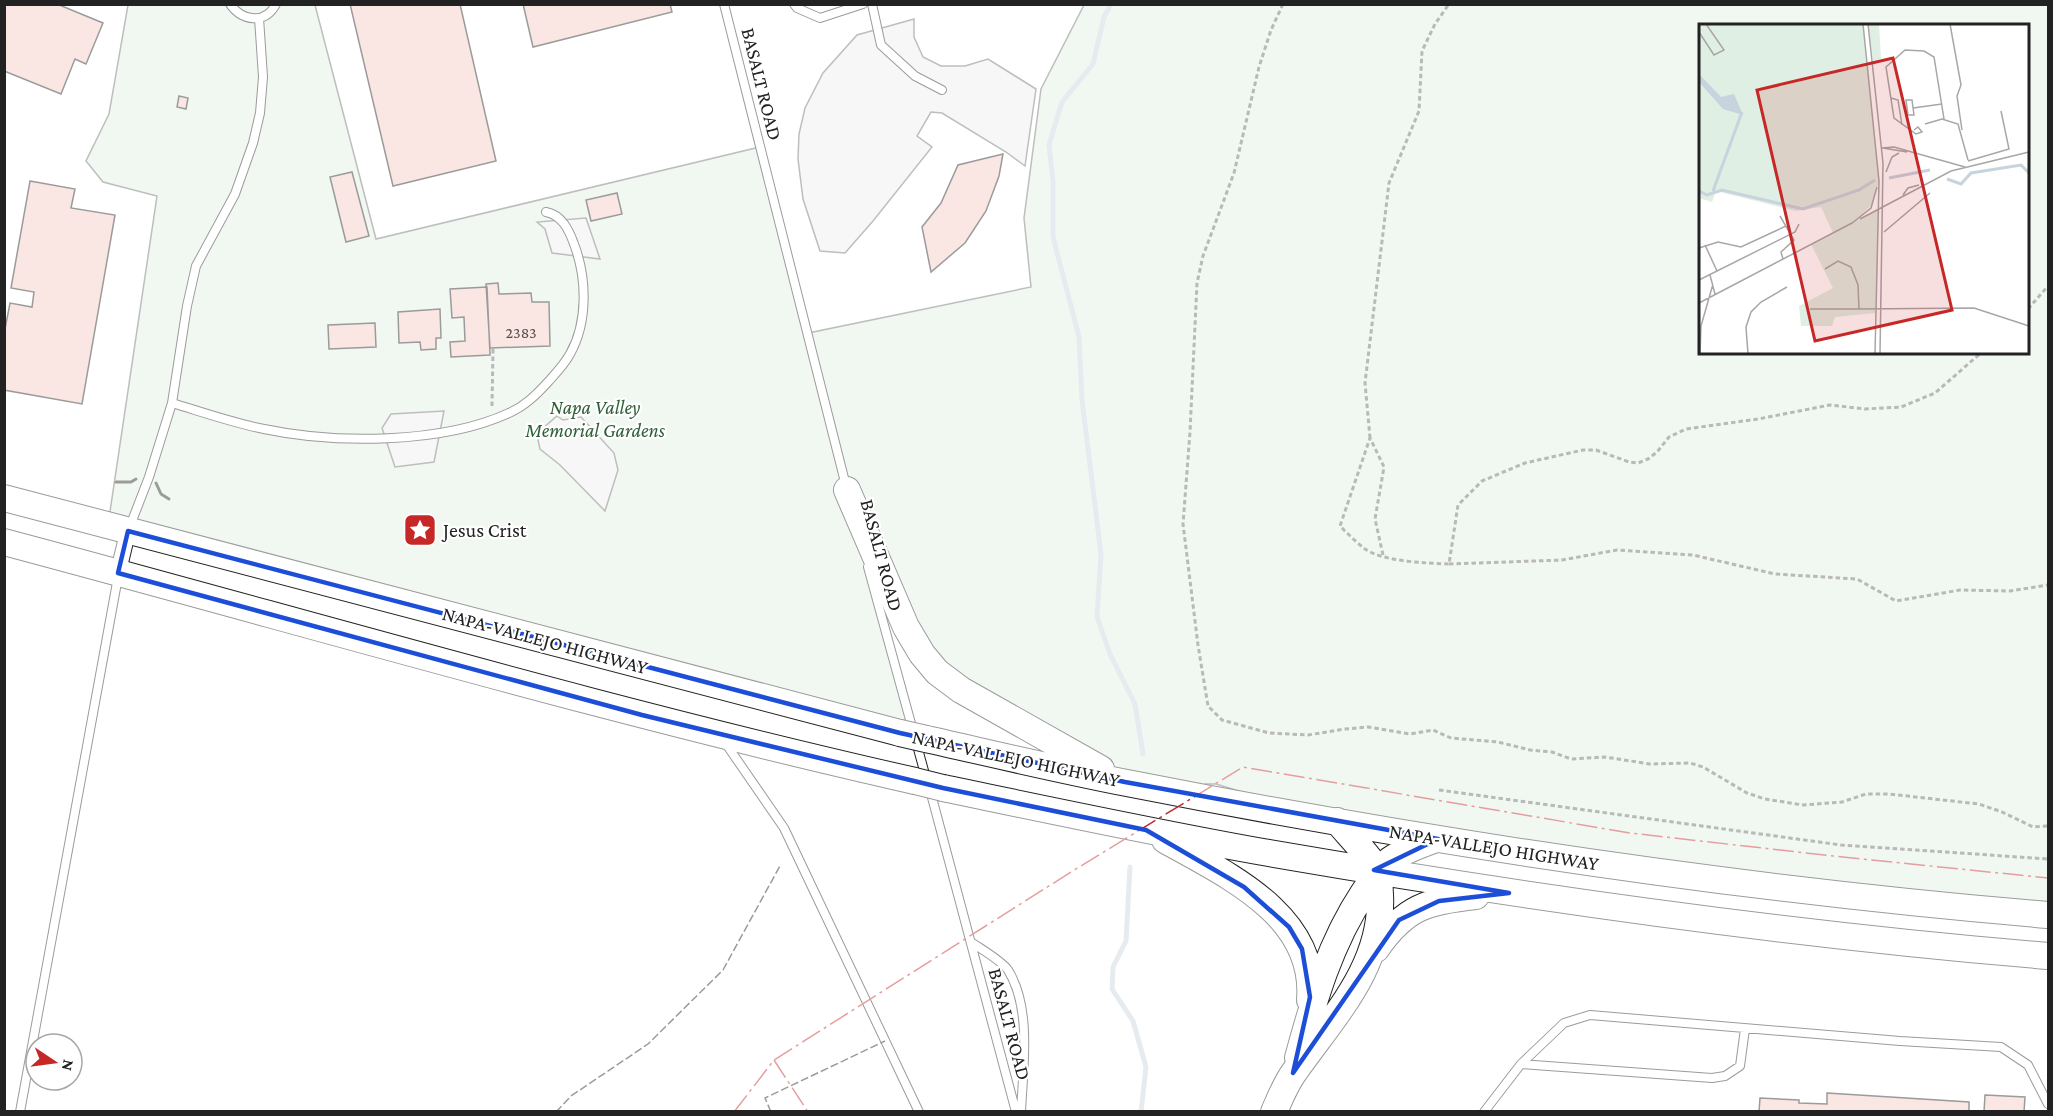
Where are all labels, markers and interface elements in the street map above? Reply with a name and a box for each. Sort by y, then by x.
inset map [1699,24,2029,354]
street label: BASALT ROAD [737,26,787,142]
house number: 2383 [505,324,537,341]
park label: Napa Valley Memorial Gardens [524,396,666,441]
street label: BASALT ROAD [856,497,908,613]
place icon: Jesus Crist [402,512,438,548]
place label: Jesus Crist [441,519,527,542]
street label: NAPA-VALLEJO HIGHWAY [440,602,651,679]
street label: NAPA-VALLEJO HIGHWAY [910,725,1122,792]
street label: NAPA-VALLEJO HIGHWAY [1388,820,1601,875]
street label: BASALT ROAD [984,966,1036,1082]
north arrow [24,1032,84,1092]
text: N [59,1058,78,1073]

